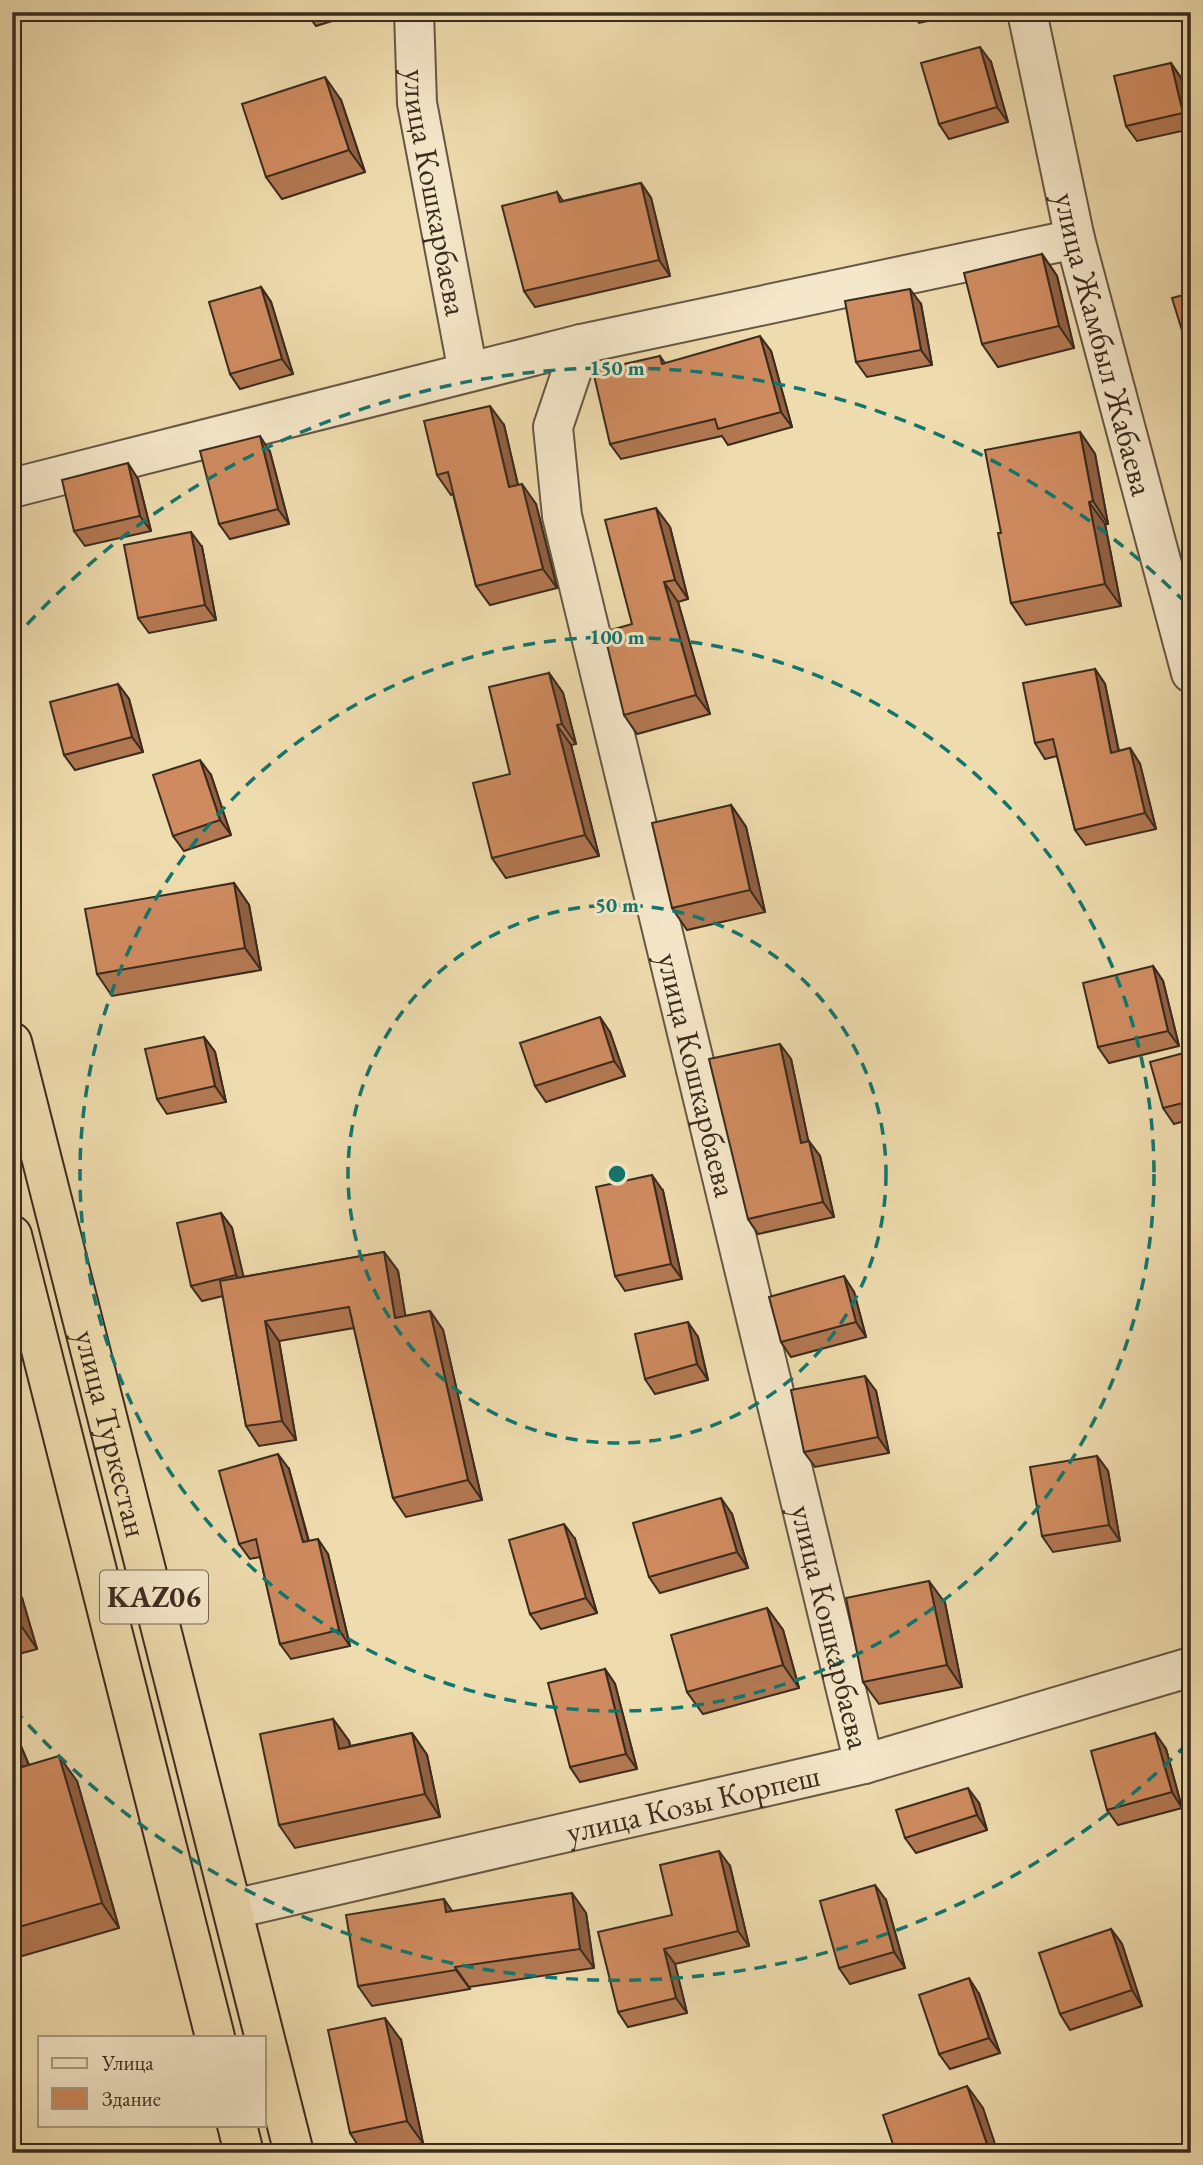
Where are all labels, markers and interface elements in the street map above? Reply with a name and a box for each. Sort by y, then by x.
street label: улица Кошкарбаева [395,68,478,319]
street label: улица Жамбыл Жабаева [1045,189,1164,501]
text: 150 m [589,354,645,381]
text: 100 m [589,623,645,650]
text: 50 m [595,891,639,918]
street label: улица Кошкарбаева [647,948,747,1201]
centre of rings [605,1162,629,1186]
street label: улица Туркестан [65,1325,158,1542]
street label: улица Кошкарбаева [781,1500,881,1754]
road number: KАZ06 [100,1570,208,1624]
street label: улица Козы Корпеш [562,1754,824,1853]
legend [38,2036,266,2126]
text: Улица [101,2049,154,2076]
text: Здание [102,2085,161,2112]

